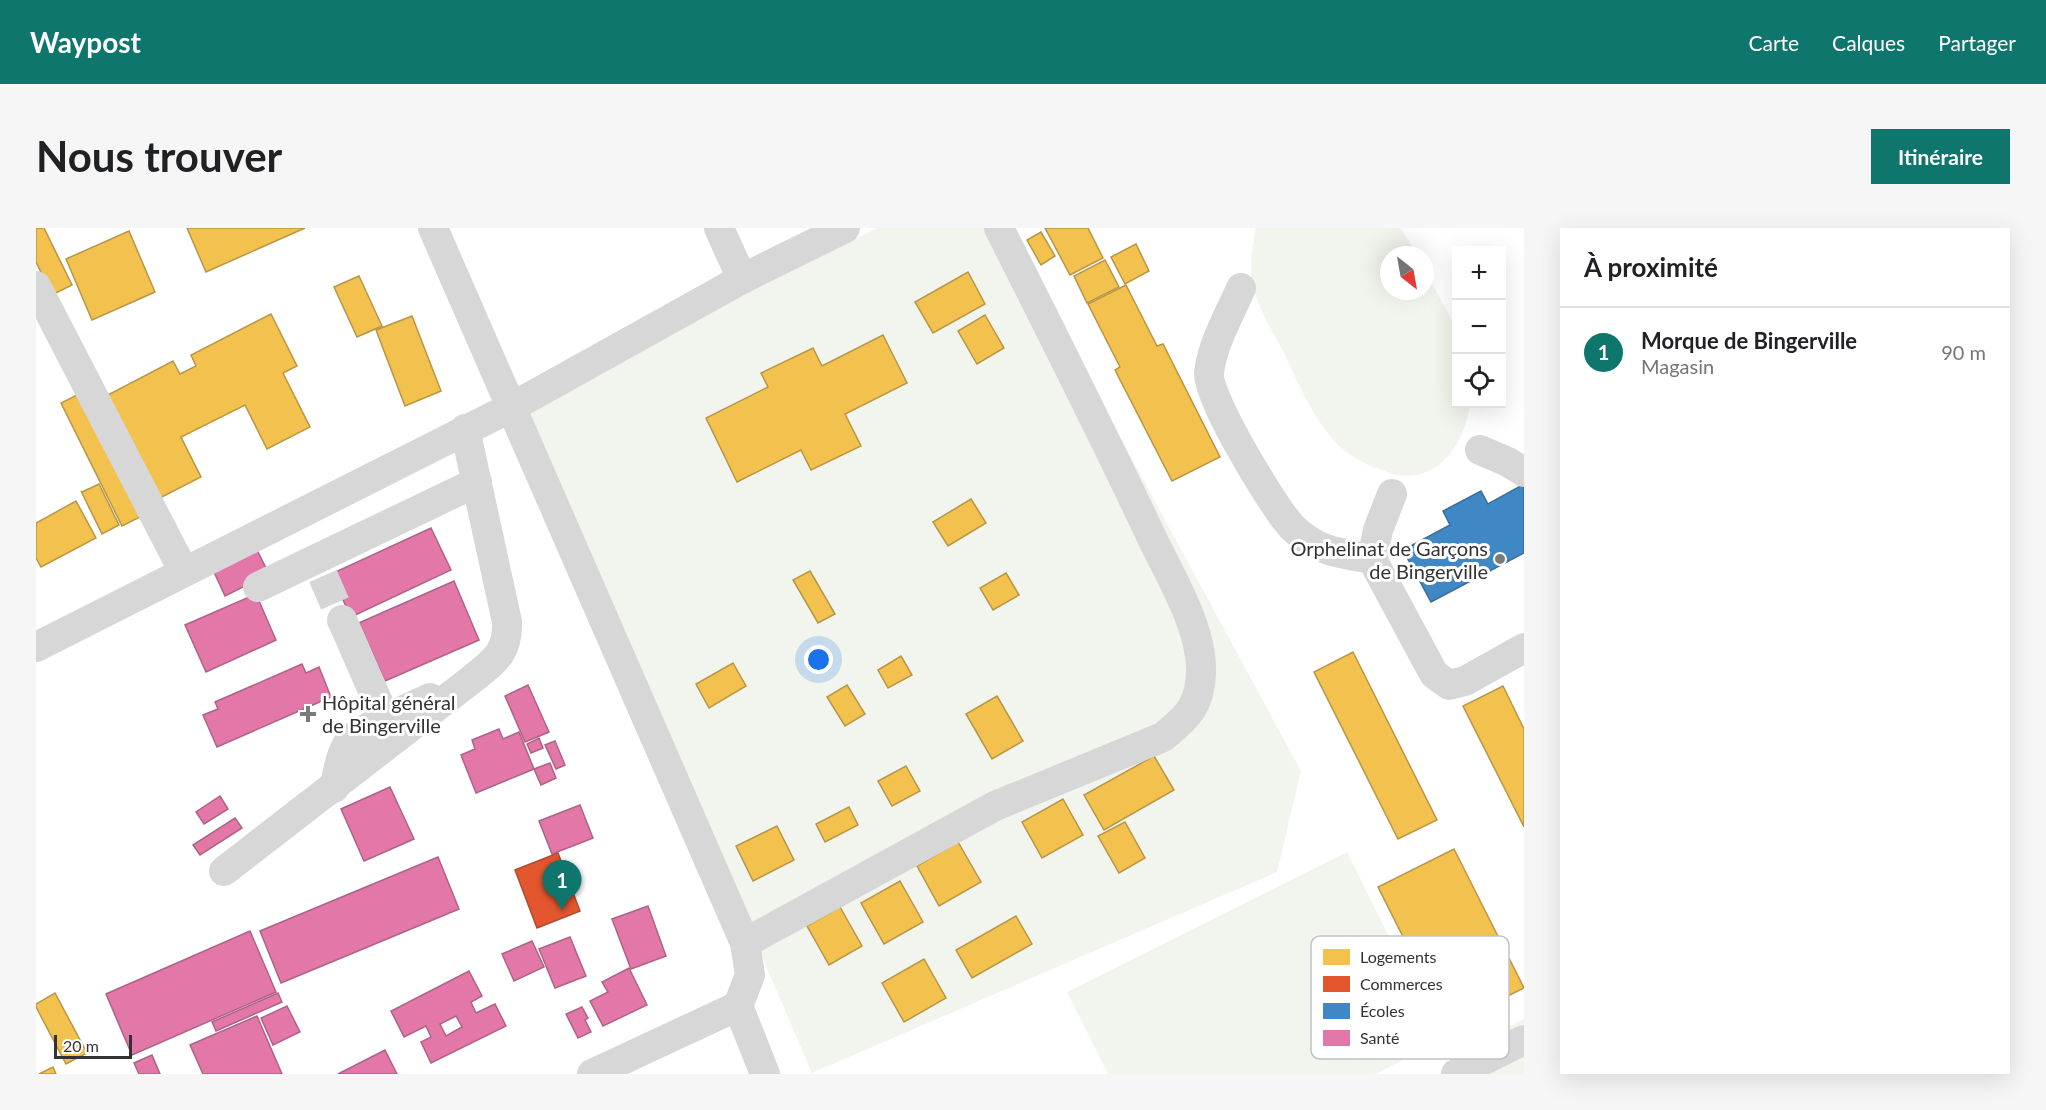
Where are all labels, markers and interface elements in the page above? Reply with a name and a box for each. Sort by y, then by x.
text: Waypost [30,25,141,59]
text: Carte [1748,30,1799,55]
text: Calques [1832,30,1905,55]
text: Partager [1938,30,2016,55]
button: Itinéraire [1871,129,2010,184]
text: Nous trouver [36,131,282,181]
north arrow [1380,246,1434,300]
map controls [1452,246,1506,408]
button: + [1452,246,1506,300]
text: À proximité [1584,251,1718,283]
button: − [1452,300,1506,354]
text: Morque de Bingerville [1641,327,1857,354]
text: 1 [1598,340,1609,364]
text: 90 m [1941,340,1986,364]
button: locate [1452,354,1506,408]
text: Magasin [1641,354,1714,378]
place label: Orphelinat de Garçons de Bingerville [1290,536,1488,583]
marker: Orphelinat de Garçons de Bingerville [1493,552,1507,566]
your location [804,645,833,674]
place label: Hôpital général de Bingerville [322,690,456,737]
marker: Hôpital général de Bingerville [299,705,317,723]
pin: 1 [542,860,582,910]
legend [1311,936,1509,1059]
text: Logements [1360,947,1436,966]
text: Commerces [1360,974,1443,993]
text: Écoles [1360,1001,1405,1020]
text: Santé [1360,1028,1399,1047]
scale bar [54,1032,132,1060]
text: 20 m [63,1036,99,1055]

